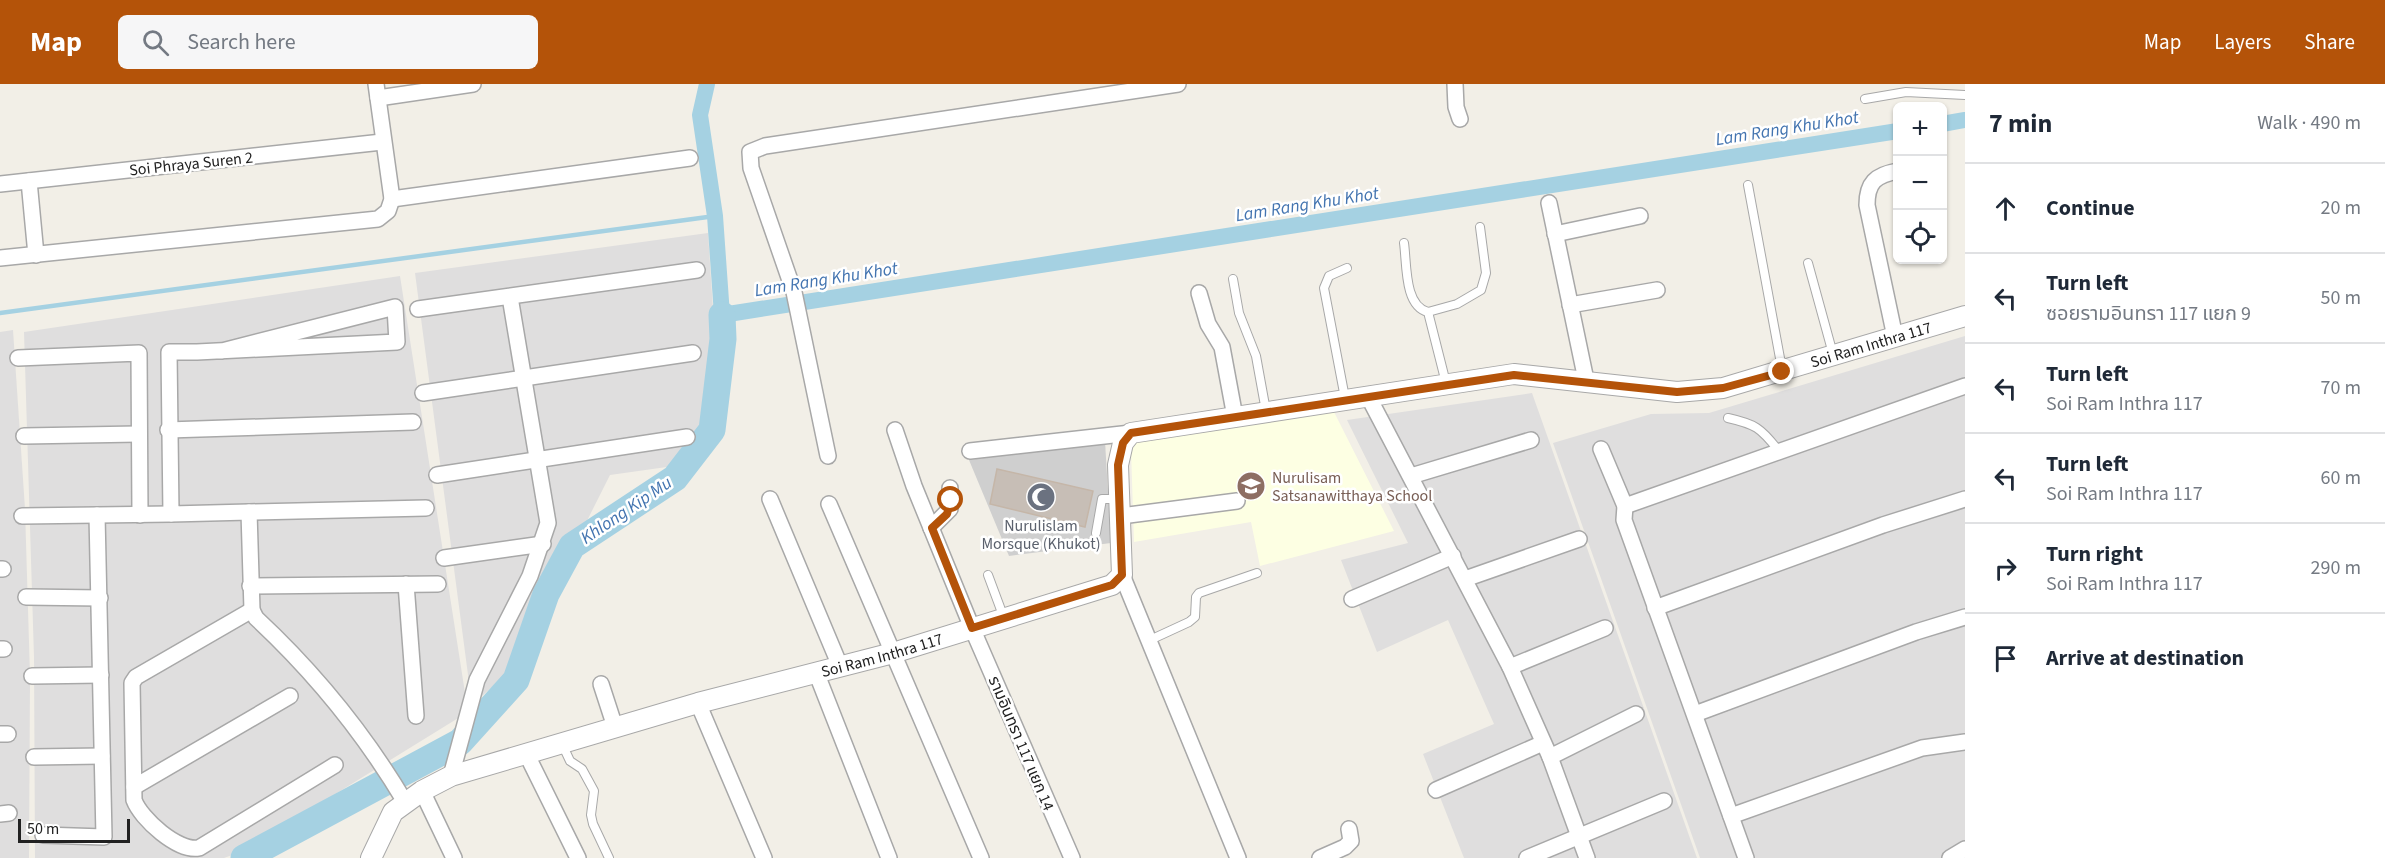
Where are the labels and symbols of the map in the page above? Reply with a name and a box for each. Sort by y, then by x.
water label: Lam Rang Khu Khot [1714,105,1862,152]
street label: Soi Phraya Suren 2 [128,147,254,181]
water label: Lam Rang Khu Khot [1234,181,1382,228]
water label: Lam Rang Khu Khot [753,256,901,303]
street label: Soi Ram Inthra 117 [1808,317,1934,373]
route end [1768,358,1794,384]
place label: Nurulisam Satsanawitthaya School [1272,467,1432,507]
school or university icon: Nurulisam Satsanawitthaya School [1235,470,1267,502]
water label: Khlong Kip Mu [576,471,677,550]
mosque icon: Nurulislam Morsque (Khukot) [1025,481,1057,513]
route start [937,486,963,512]
place label: Nurulislam Morsque (Khukot) [981,515,1101,555]
street label: Soi Ram Inthra 117 [819,628,946,683]
street label: รามอินทรา 117 แยก 14 [983,673,1059,814]
scale bar [18,816,130,844]

